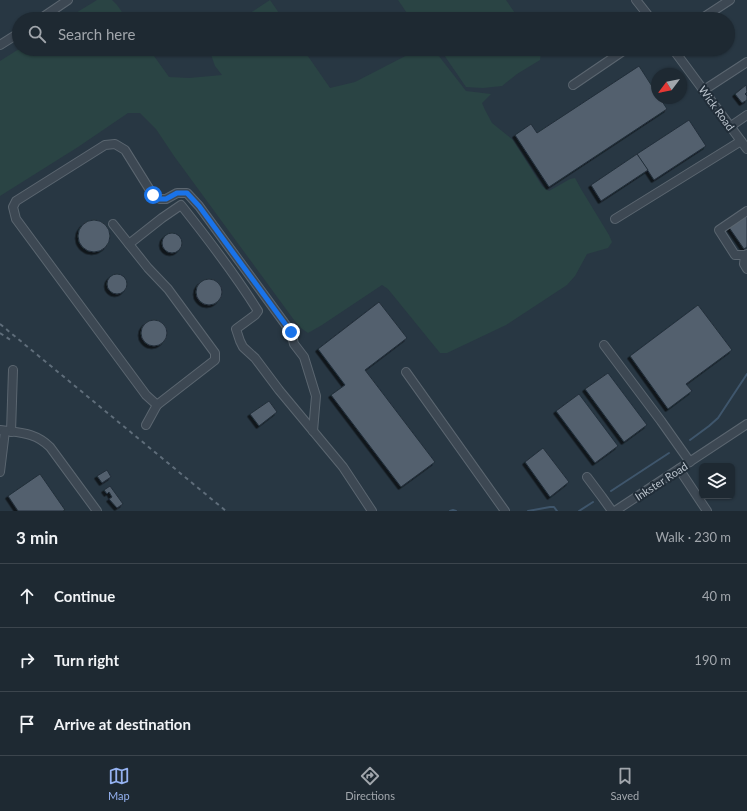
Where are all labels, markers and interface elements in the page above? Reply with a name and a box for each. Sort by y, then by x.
search box [12,12,735,56]
icon: search [26,23,48,45]
text: Search here [58,25,135,43]
north arrow [651,68,687,104]
street label: Wick Road [696,83,738,133]
route start [144,186,162,204]
route end [282,323,300,341]
street label: Inkster Road [632,459,690,503]
map controls [699,463,735,499]
button: layers [699,463,735,499]
text: 3 min [16,527,58,548]
text: Walk · 230 m [655,529,731,545]
icon: ahead [16,585,38,607]
text: Continue [54,587,115,605]
text: 40 m [702,588,731,604]
icon: right [16,649,38,671]
text: Turn right [54,651,119,669]
text: 190 m [694,652,731,668]
icon: arrive [16,713,38,735]
text: Arrive at destination [54,715,191,733]
tab: Map [108,765,130,802]
tab: Directions [345,765,395,802]
tab: Saved [610,765,639,802]

